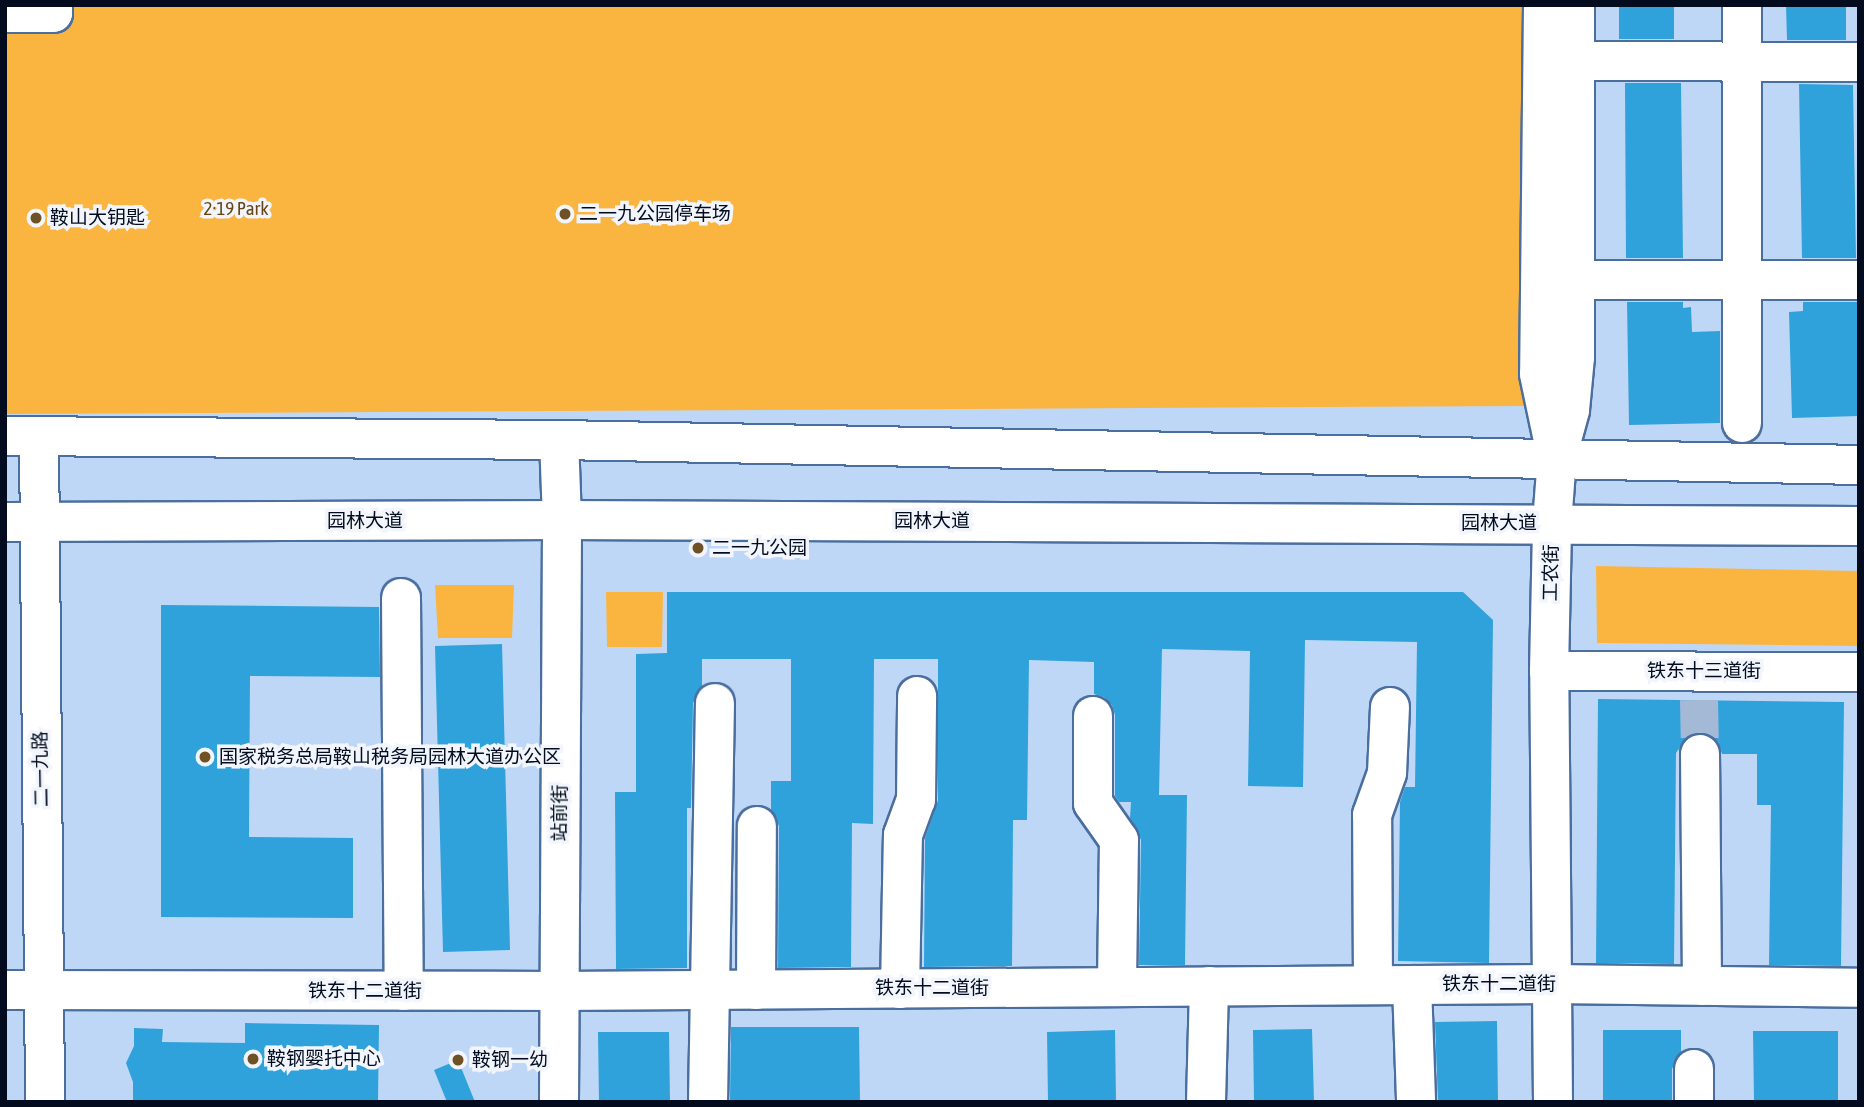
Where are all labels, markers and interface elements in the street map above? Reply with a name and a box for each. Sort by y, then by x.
park label: 2·19 Park [203,198,269,220]
place label: 二一九公园停车场 [579,203,731,225]
marker: 二一九公园停车场 [557,206,573,222]
place label: 鞍山大钥匙 [50,207,145,229]
marker: 鞍山大钥匙 [28,210,44,226]
street label: 园林大道 [327,510,403,532]
street label: 园林大道 [894,510,970,532]
street label: 园林大道 [1461,512,1537,534]
place label: 二一九公园 [712,537,807,559]
marker: 二一九公园 [690,540,706,556]
street label: 工农街 [1539,544,1563,602]
street label: 铁东十三道街 [1647,660,1761,682]
street label: 二一九路 [29,731,53,807]
place label: 国家税务总局鞍山税务局园林大道办公区 [219,746,561,768]
marker: 国家税务总局鞍山税务局园林大道办公区 [197,749,213,765]
street label: 站前街 [549,785,571,841]
street label: 铁东十二道街 [1442,973,1556,995]
street label: 铁东十二道街 [875,977,989,999]
street label: 铁东十二道街 [308,980,422,1002]
place label: 鞍钢婴托中心 [267,1048,381,1070]
place label: 鞍钢一幼 [472,1049,548,1071]
marker: 鞍钢婴托中心 [245,1051,261,1067]
marker: 鞍钢一幼 [450,1052,466,1068]

